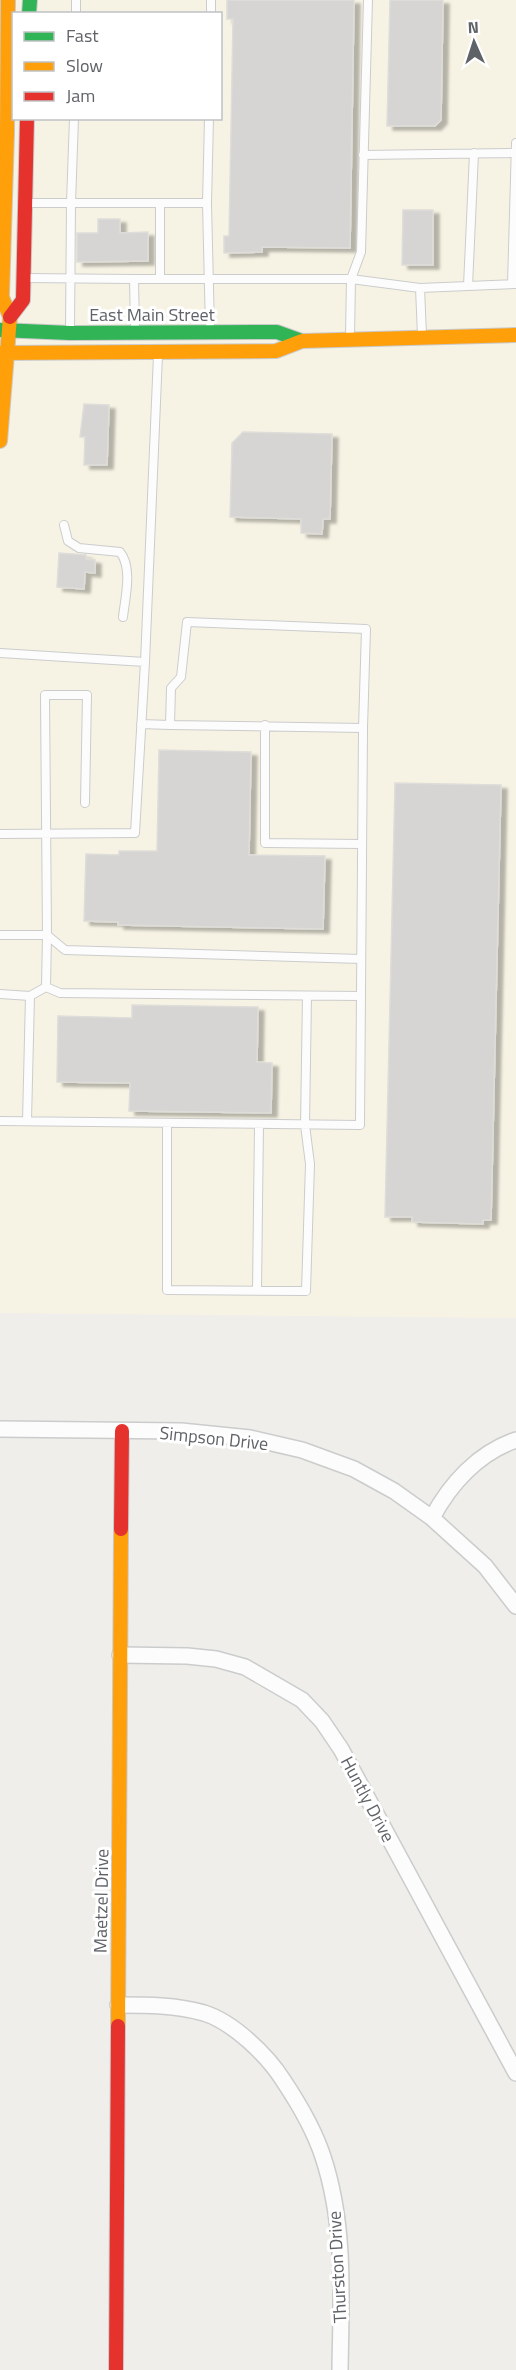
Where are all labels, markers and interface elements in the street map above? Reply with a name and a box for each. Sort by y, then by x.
legend [12,12,222,120]
north arrow [444,12,504,72]
text: N [467,15,479,39]
text: Fast [66,22,99,49]
text: Slow [66,52,103,79]
text: Jam [66,82,95,109]
street label: East Main Street [89,301,216,328]
street label: Simpson Drive [158,1419,270,1457]
street label: Huntly Drive [334,1751,402,1847]
street label: Maetzel Drive [87,1849,115,1953]
street label: Thurston Drive [321,2210,353,2324]

